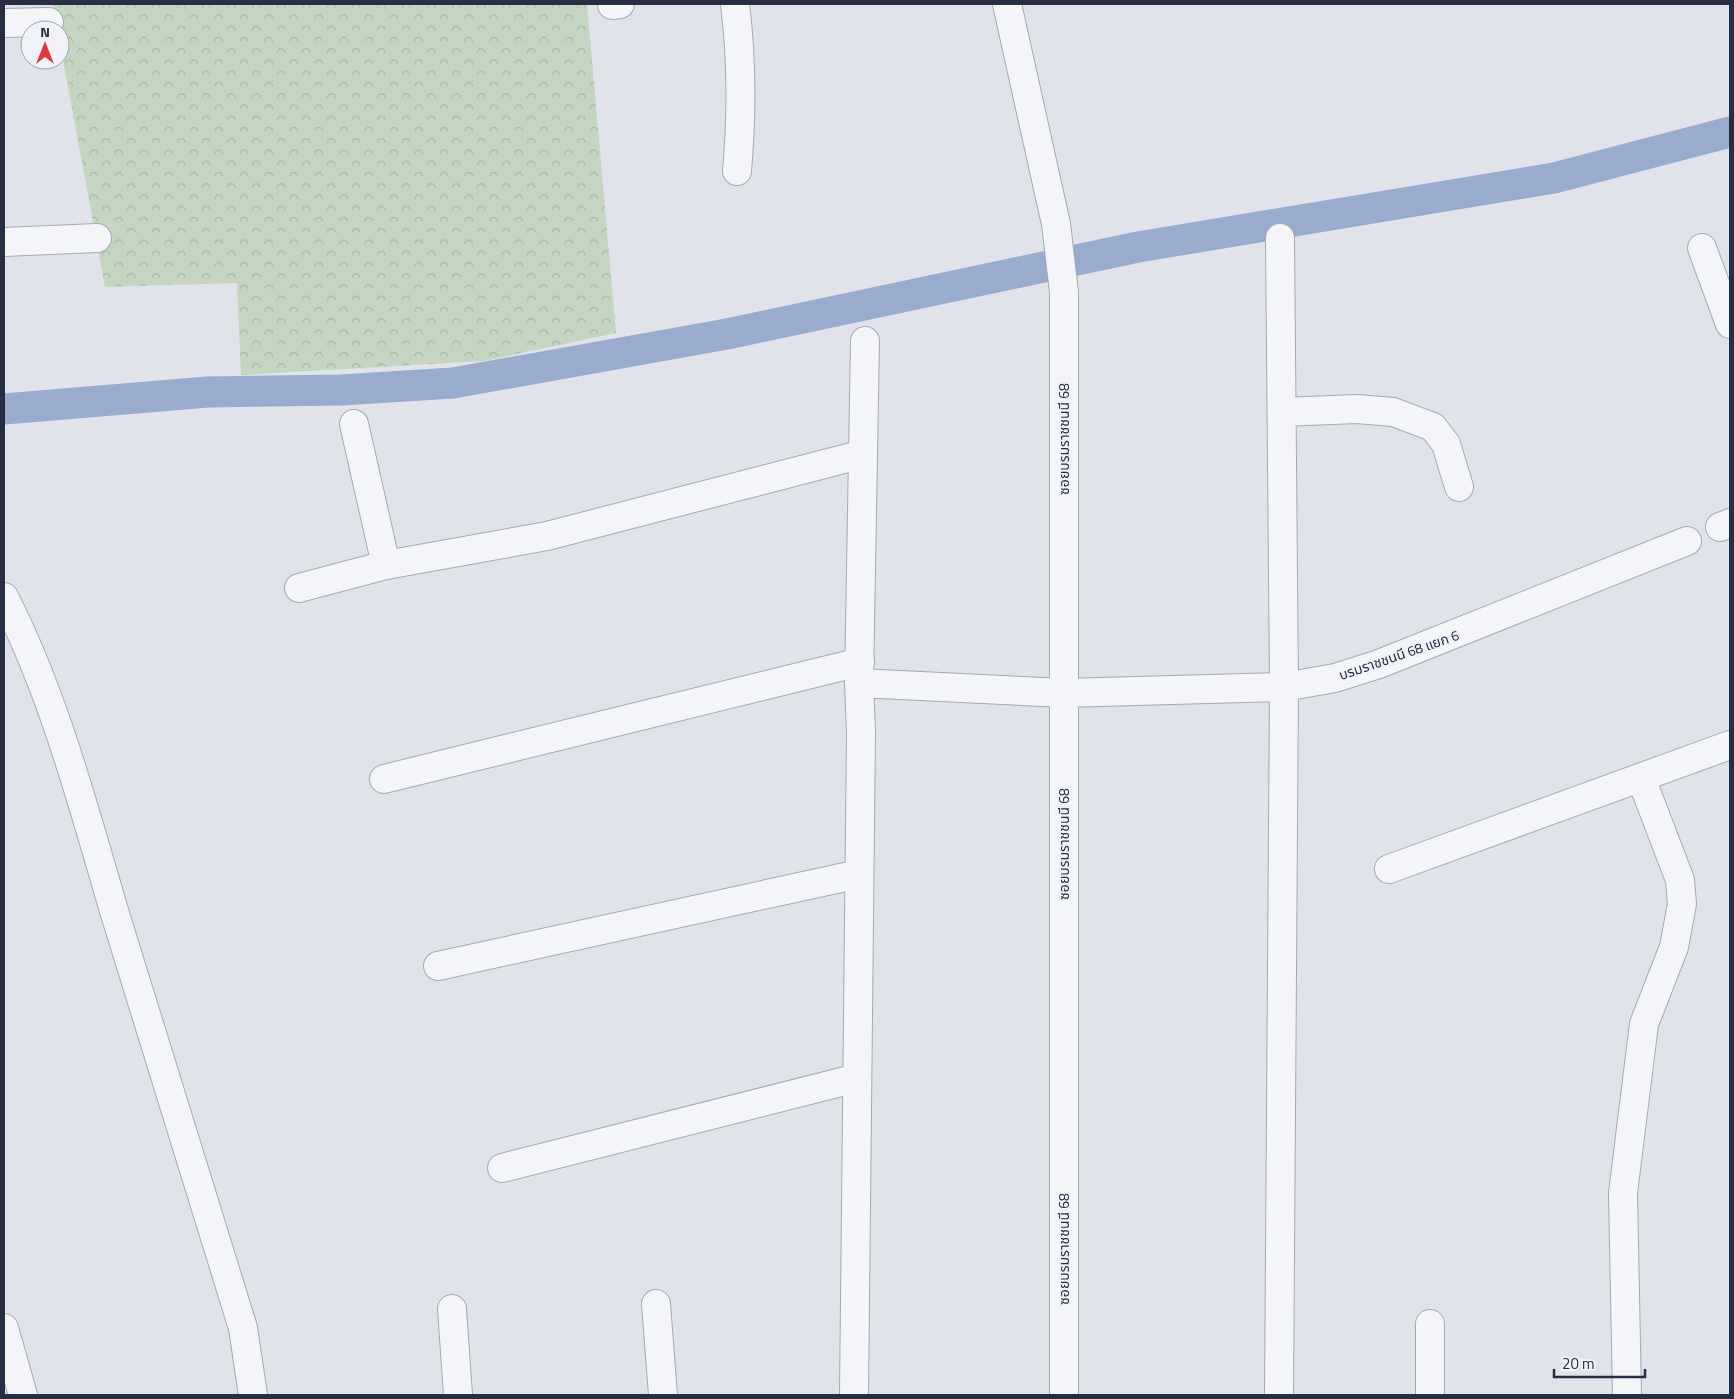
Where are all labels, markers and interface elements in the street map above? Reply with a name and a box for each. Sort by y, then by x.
north arrow [20,20,70,70]
text: N [40,21,50,42]
street label: ซอยบรมราชชนนี 68 [1053,383,1074,495]
street label: บรมราชชนนี 68 แยก 6 [1336,624,1462,685]
street label: ซอยบรมราชชนนี 68 [1053,788,1074,900]
street label: ซอยบรมราชชนนี 68 [1053,1193,1074,1305]
scale bar [1554,1346,1645,1378]
text: 20 m [1562,1352,1595,1375]

